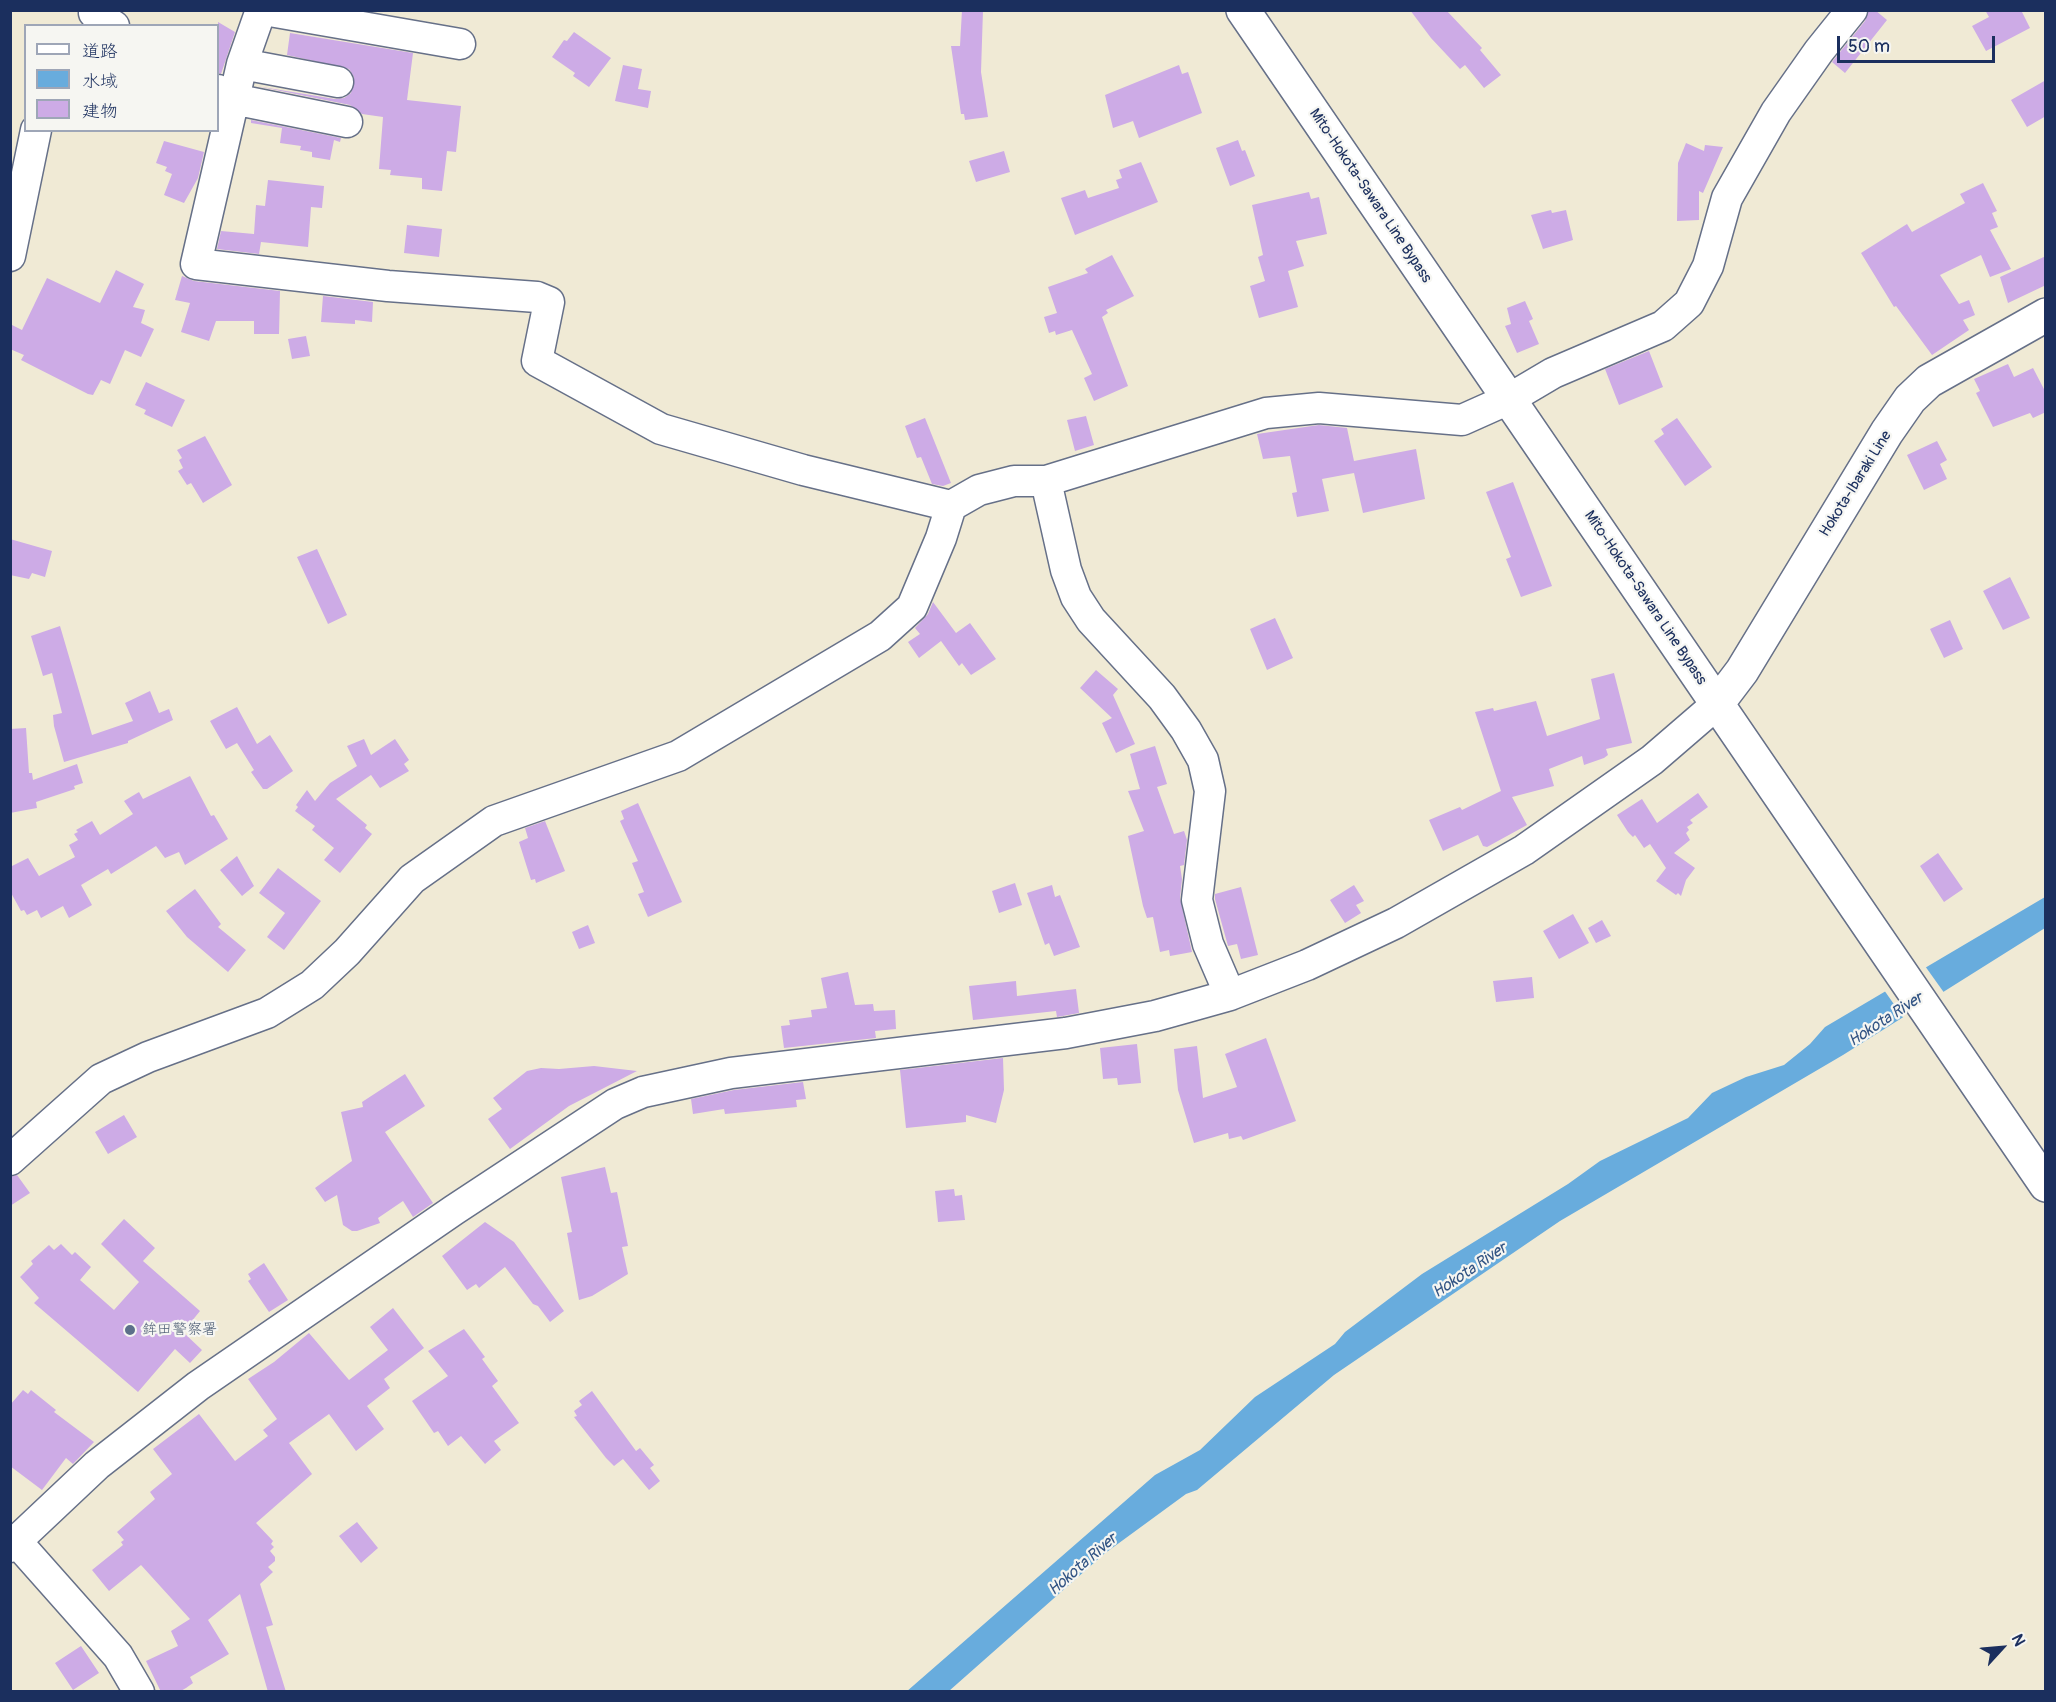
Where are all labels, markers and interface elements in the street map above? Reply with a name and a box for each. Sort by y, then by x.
legend [24,24,219,132]
scale bar [1840,24,1998,62]
text: 50 m [1848,35,1890,58]
text: 道路 [82,40,118,63]
text: 水域 [82,70,118,93]
text: 建物 [82,100,118,123]
street label: Mito-Hokota-Sawara Line Bypass [1305,106,1435,286]
street label: Hokota-Ibaraki Line [1816,428,1896,540]
street label: Mito-Hokota-Sawara Line Bypass [1580,508,1710,688]
water label: Hokota River [1845,989,1927,1051]
water label: Hokota River [1430,1239,1510,1303]
place label: 鉾田警察署 [142,1321,217,1339]
marker: 鉾田警察署 [123,1323,137,1337]
water label: Hokota River [1045,1530,1121,1600]
north arrow [1972,1618,2032,1678]
text: N [2007,1631,2030,1649]

